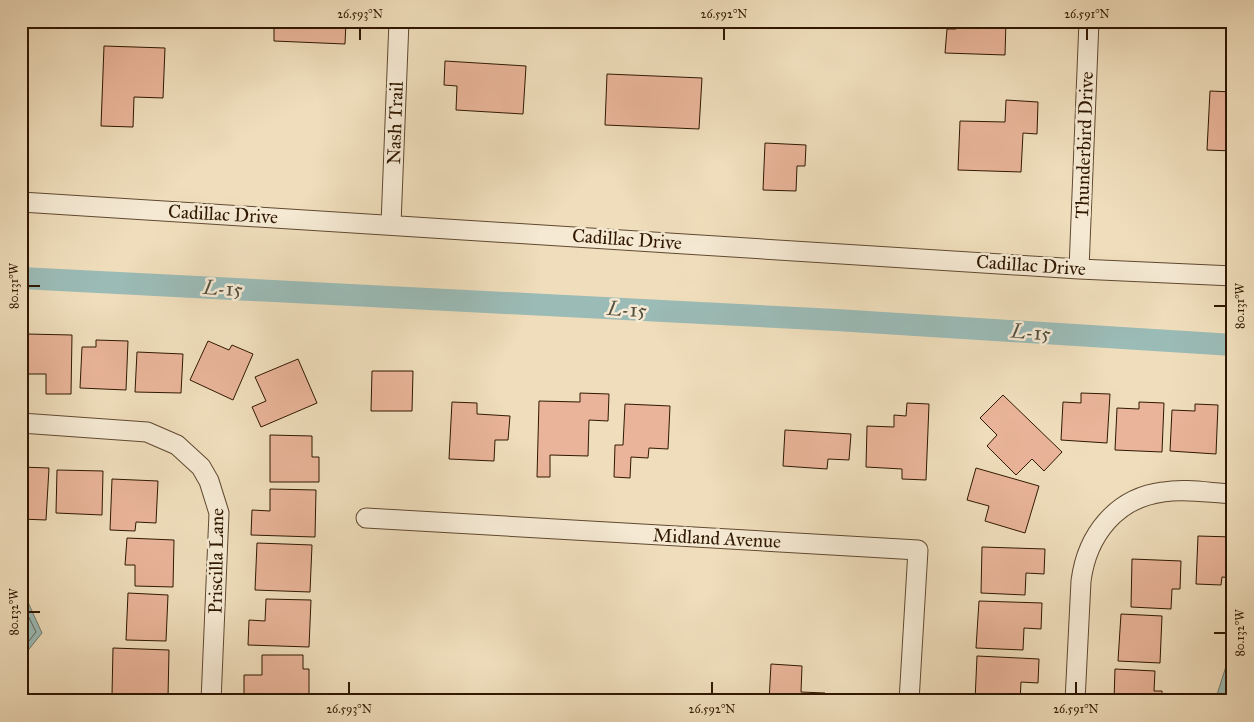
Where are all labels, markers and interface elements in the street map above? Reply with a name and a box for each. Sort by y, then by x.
text: 26.593°N [337,7,383,21]
text: 26.592°N [701,7,747,21]
text: 26.591°N [1064,7,1110,21]
street label: Thunderbird Drive [1070,71,1098,219]
street label: Nash Trail [382,80,408,165]
street label: Cadillac Drive [167,200,279,228]
street label: Cadillac Drive [571,224,683,254]
street label: Cadillac Drive [975,250,1087,280]
text: 80.131°W [7,262,21,309]
water label: L-15 [202,275,243,301]
text: 80.131°W [1233,282,1247,329]
water label: L-15 [606,296,647,322]
water label: L-15 [1009,319,1052,345]
street label: Priscilla Lane [204,508,228,614]
street label: Midland Avenue [652,523,782,553]
text: 80.132°W [7,588,21,636]
text: 80.132°W [1233,609,1247,657]
text: 26.593°N [326,702,372,716]
text: 26.592°N [689,702,735,716]
text: 26.591°N [1053,702,1099,716]

